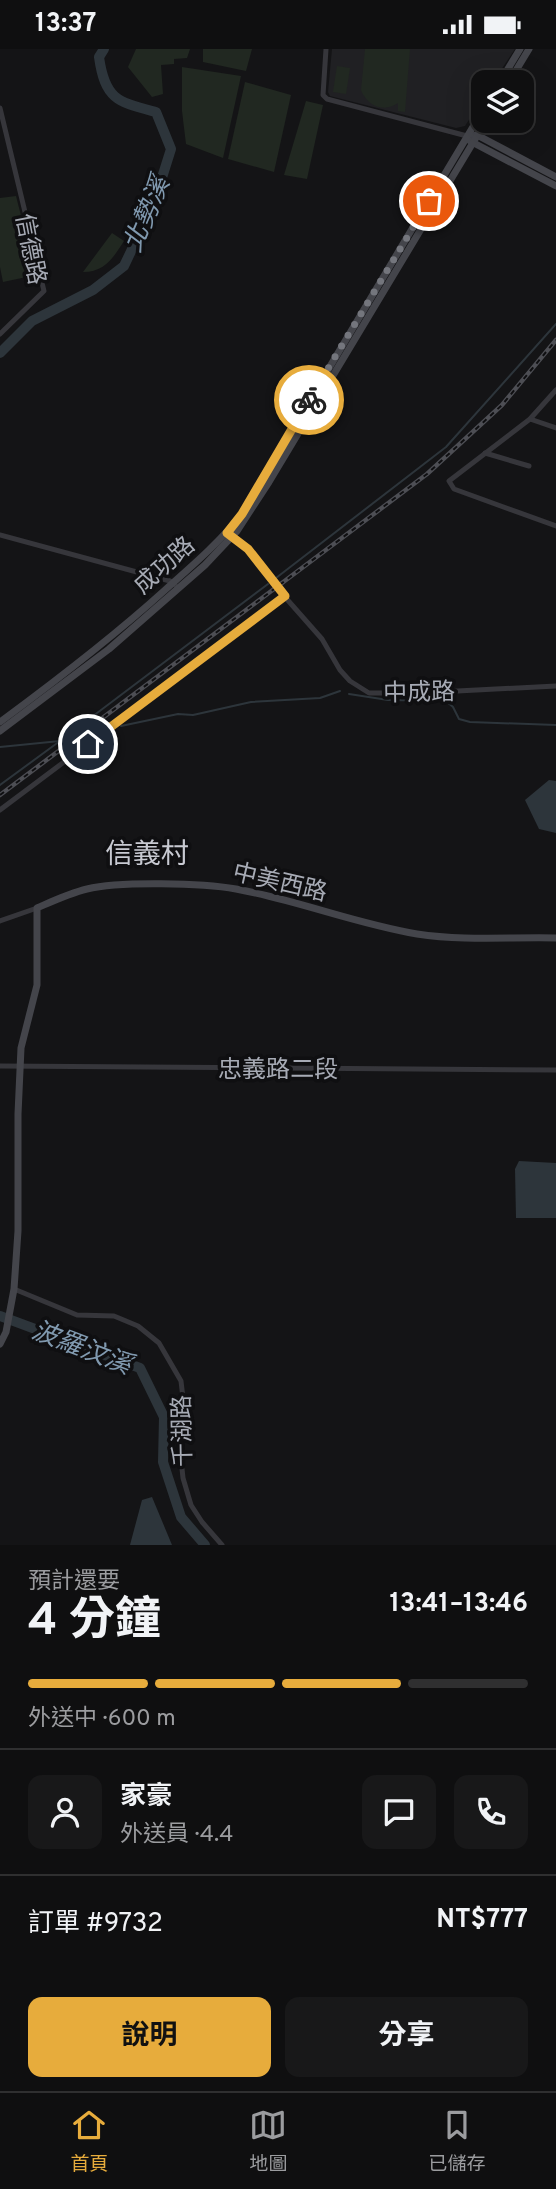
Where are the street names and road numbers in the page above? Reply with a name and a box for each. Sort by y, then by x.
street label: 信德路 [7,211,51,288]
street label: 成功路 [129,531,202,602]
street label: 中成路 [383,678,455,710]
street label: 中美西路 [229,859,330,909]
street label: 忠義路二段 [218,1056,338,1086]
street label: 千湖路 [168,1395,200,1467]

